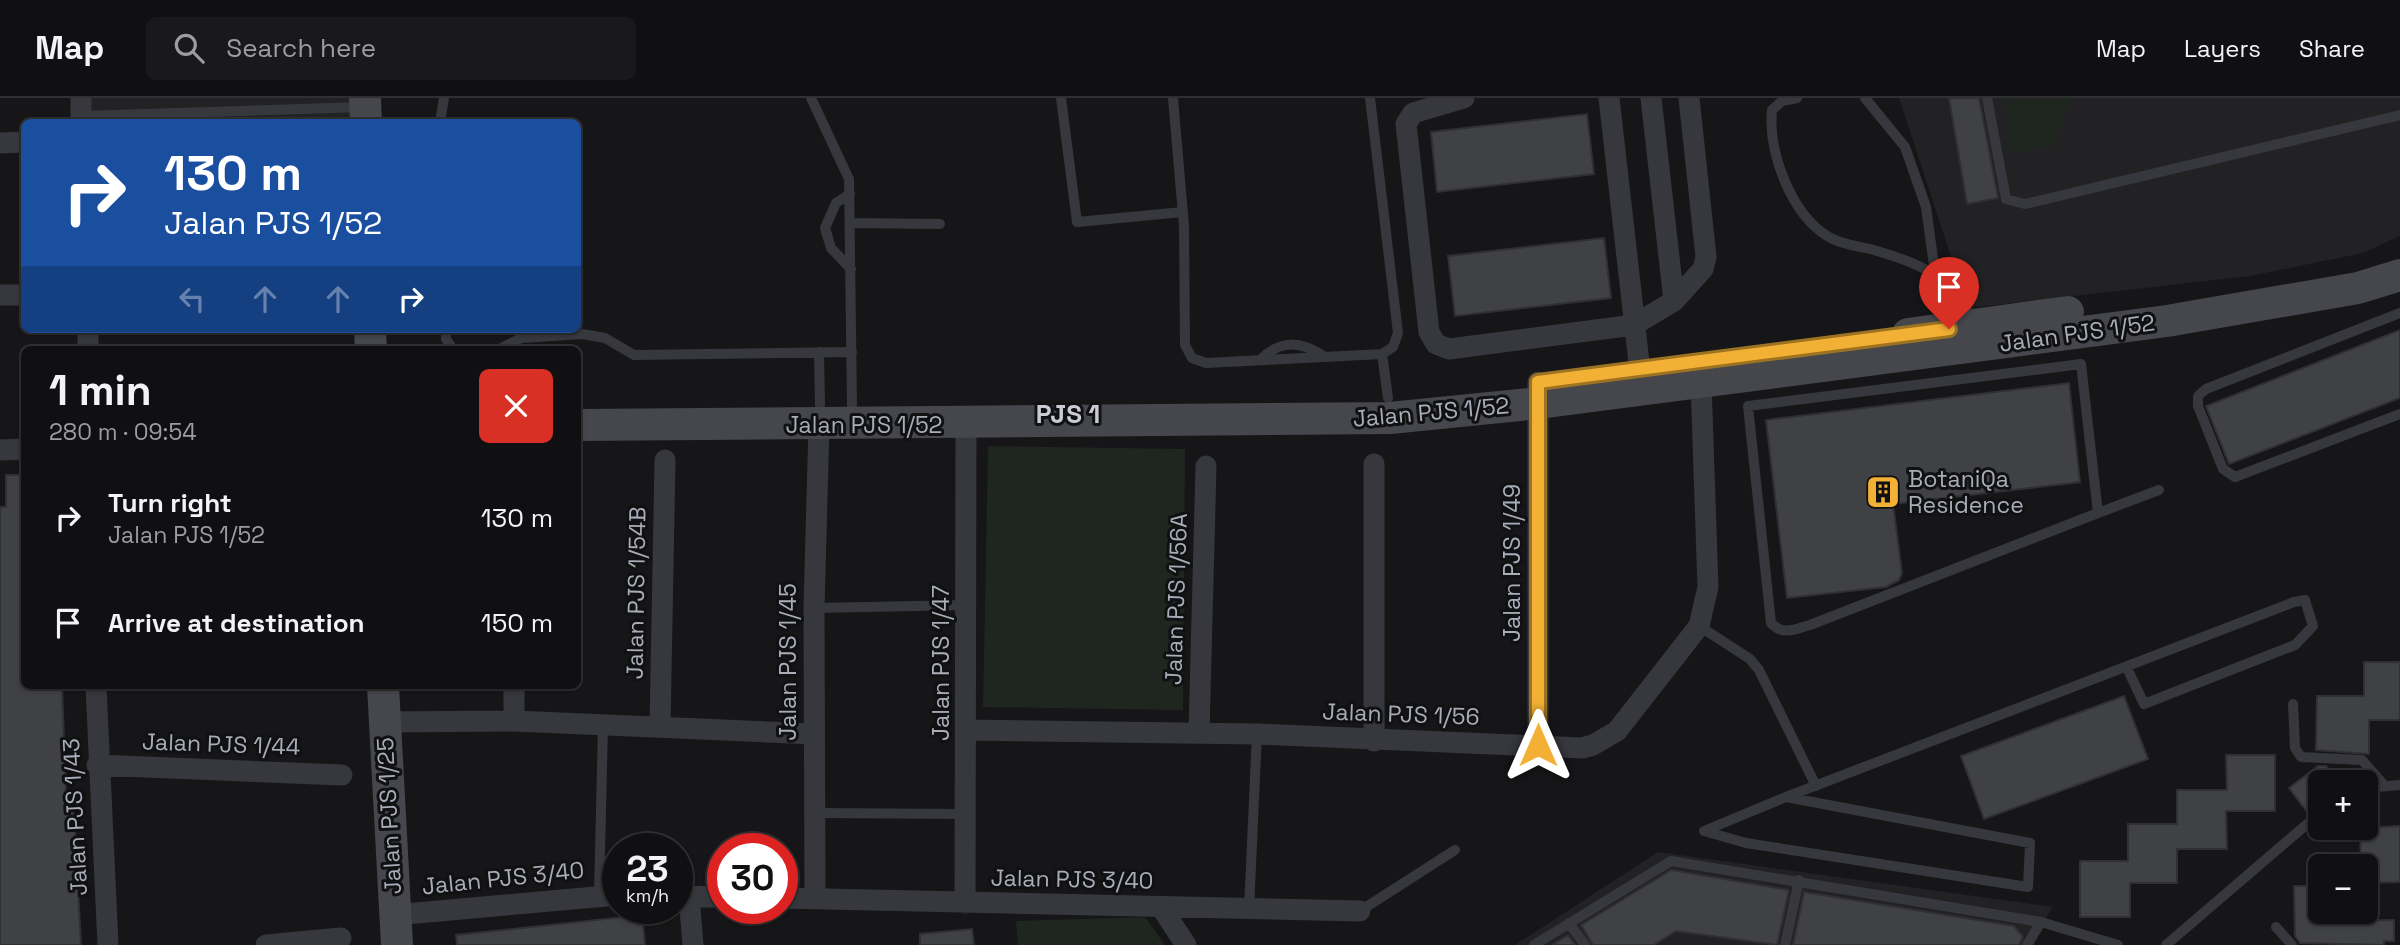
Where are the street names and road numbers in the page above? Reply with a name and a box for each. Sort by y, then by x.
street label: Jalan PJS 1/52 [1997,307,2157,359]
street label: Jalan PJS 1/52 [1352,390,1510,434]
street label: Jalan PJS 1/52 [786,410,942,440]
street label: Jalan PJS 1/49 [1497,484,1527,642]
street label: Jalan PJS 1/54B [619,506,653,680]
street label: Jalan PJS 1/56A [1158,513,1194,685]
street label: Jalan PJS 1/45 [773,583,803,741]
street label: Jalan PJS 1/47 [926,585,956,741]
street label: Jalan PJS 1/56 [1322,696,1480,732]
street label: Jalan PJS 1/44 [141,726,301,762]
street label: Jalan PJS 1/43 [56,737,94,897]
street label: Jalan PJS 1/25 [370,737,408,895]
street label: Jalan PJS 3/40 [420,855,586,901]
street label: Jalan PJS 3/40 [990,863,1154,895]

